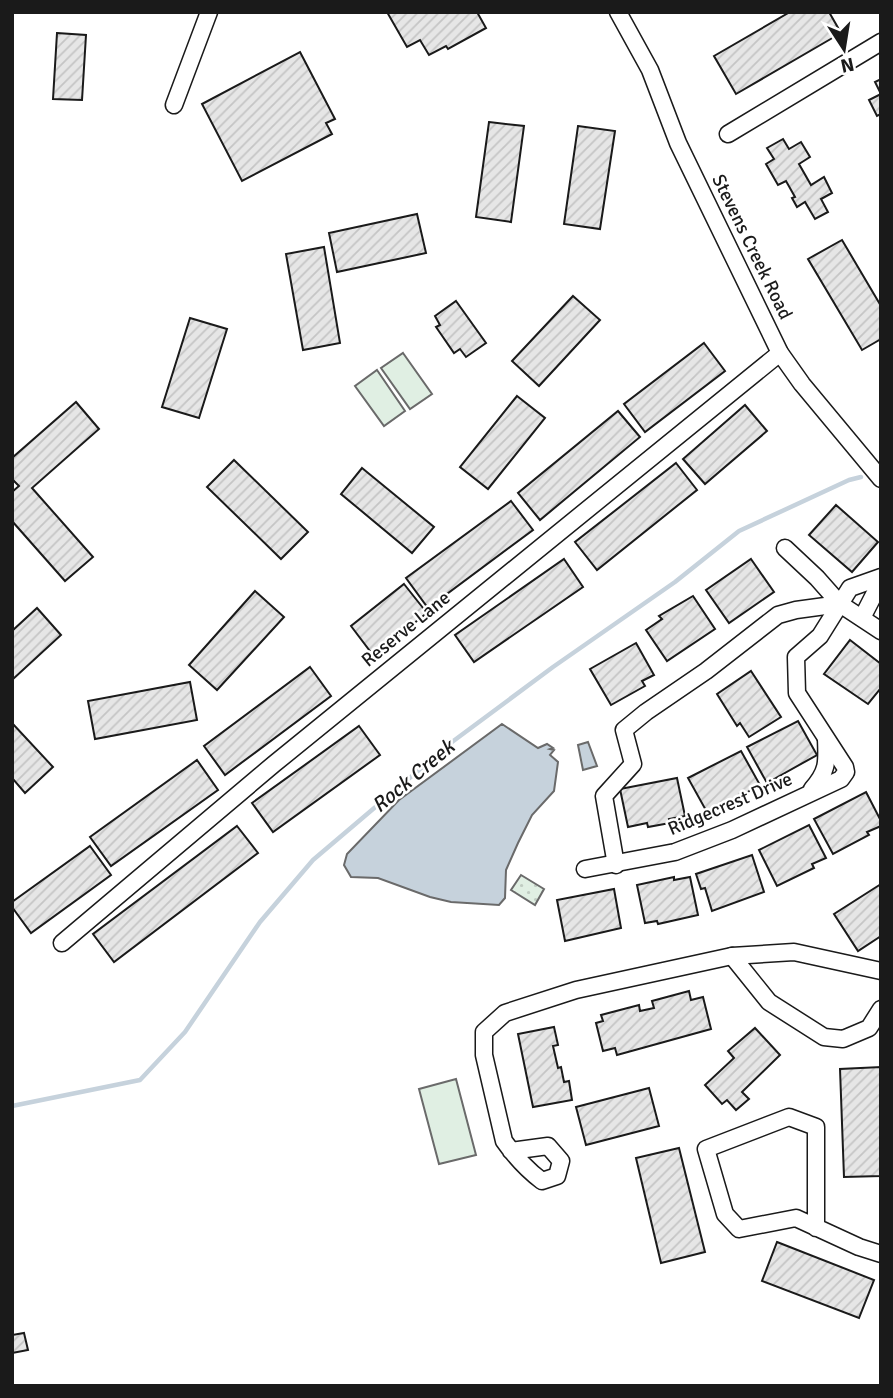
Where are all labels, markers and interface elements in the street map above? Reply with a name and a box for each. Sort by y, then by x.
north arrow [809,14,879,84]
text: N [838,52,856,78]
street label: Stevens Creek Road [706,170,798,324]
street label: Reserve Lane [357,586,455,672]
water label: Rock Creek [366,732,462,818]
street label: Ridgecrest Drive [664,767,796,841]

